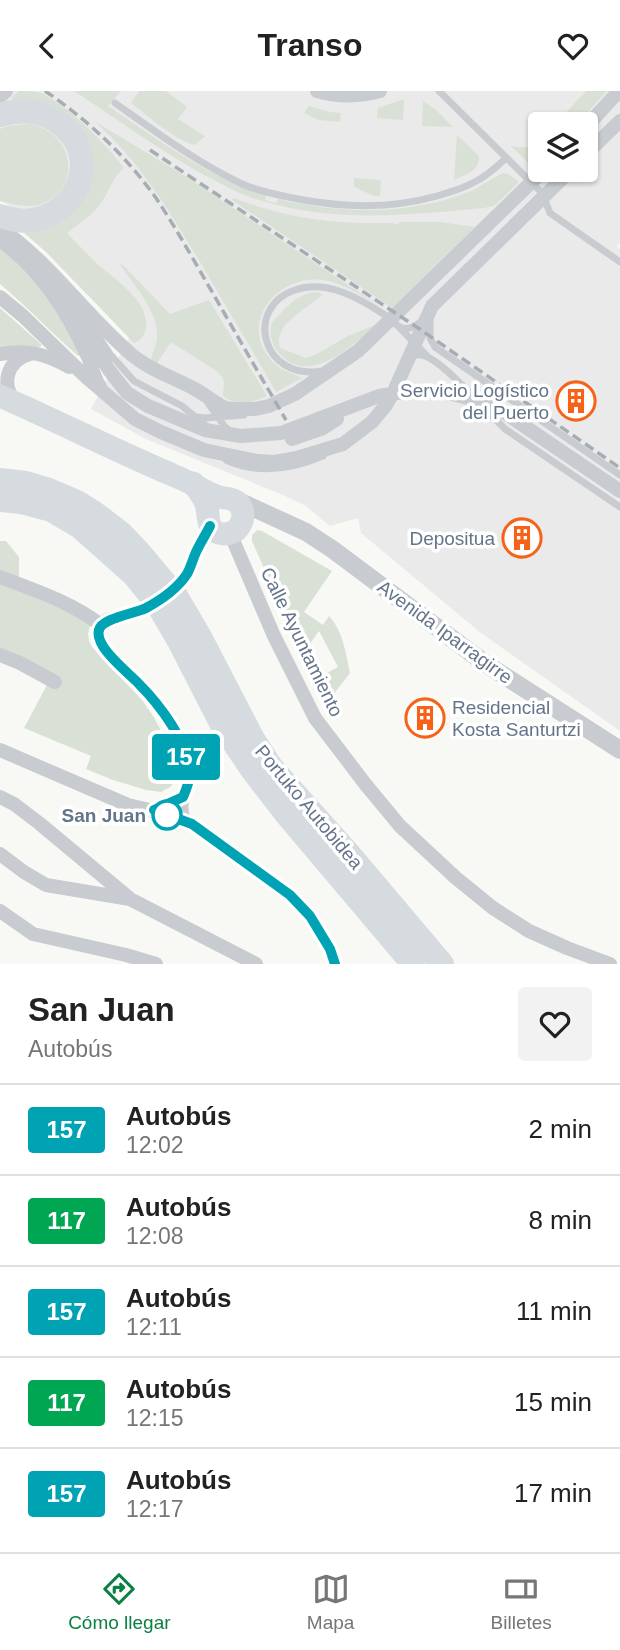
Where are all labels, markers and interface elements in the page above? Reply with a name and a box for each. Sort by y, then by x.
icon: back [28,27,66,65]
text: Transo [258,27,362,63]
icon: heart [554,27,592,65]
map controls [528,112,598,182]
button: layers [528,112,598,182]
place label: Servicio Logístico del Puerto [400,380,549,423]
building icon: Servicio Logístico del Puerto [555,380,597,422]
building icon: Depositua [501,517,543,559]
place label: Depositua [409,528,495,549]
street label: Calle Ayuntamiento [257,564,347,720]
street label: Avenida Iparragirre [374,576,516,688]
building icon: Residencial Kosta Santurtzi [404,697,446,739]
place label: Residencial Kosta Santurtzi [452,697,581,740]
line badge: 157 [146,734,226,780]
street label: Portuko Autobidea [251,741,367,874]
text: 157 [166,743,206,770]
marker: San Juan [152,800,182,830]
place label: San Juan [62,805,146,826]
button: heart [518,987,592,1061]
text: San Juan [28,991,175,1028]
text: Autobús [28,1036,112,1062]
text: Autobús [126,1101,231,1131]
text: 2 min [528,1114,592,1144]
text: 157 [46,1116,87,1143]
text: 12:02 [126,1132,184,1158]
text: Autobús [126,1192,231,1222]
text: 8 min [528,1205,592,1235]
text: 117 [47,1207,86,1234]
text: 12:08 [126,1223,184,1249]
text: Autobús [126,1283,231,1313]
text: 11 min [516,1296,592,1326]
text: 157 [46,1298,87,1325]
text: 12:11 [126,1314,182,1340]
text: Autobús [126,1374,231,1404]
text: 15 min [514,1387,592,1417]
text: 117 [47,1389,86,1416]
text: 12:15 [126,1405,184,1431]
text: Autobús [126,1465,231,1495]
text: 17 min [514,1478,592,1508]
text: 157 [46,1480,87,1507]
text: 12:17 [126,1496,184,1522]
tab: Cómo llegar [68,1570,171,1634]
tab: Mapa [307,1570,354,1634]
tab: Billetes [491,1570,552,1634]

